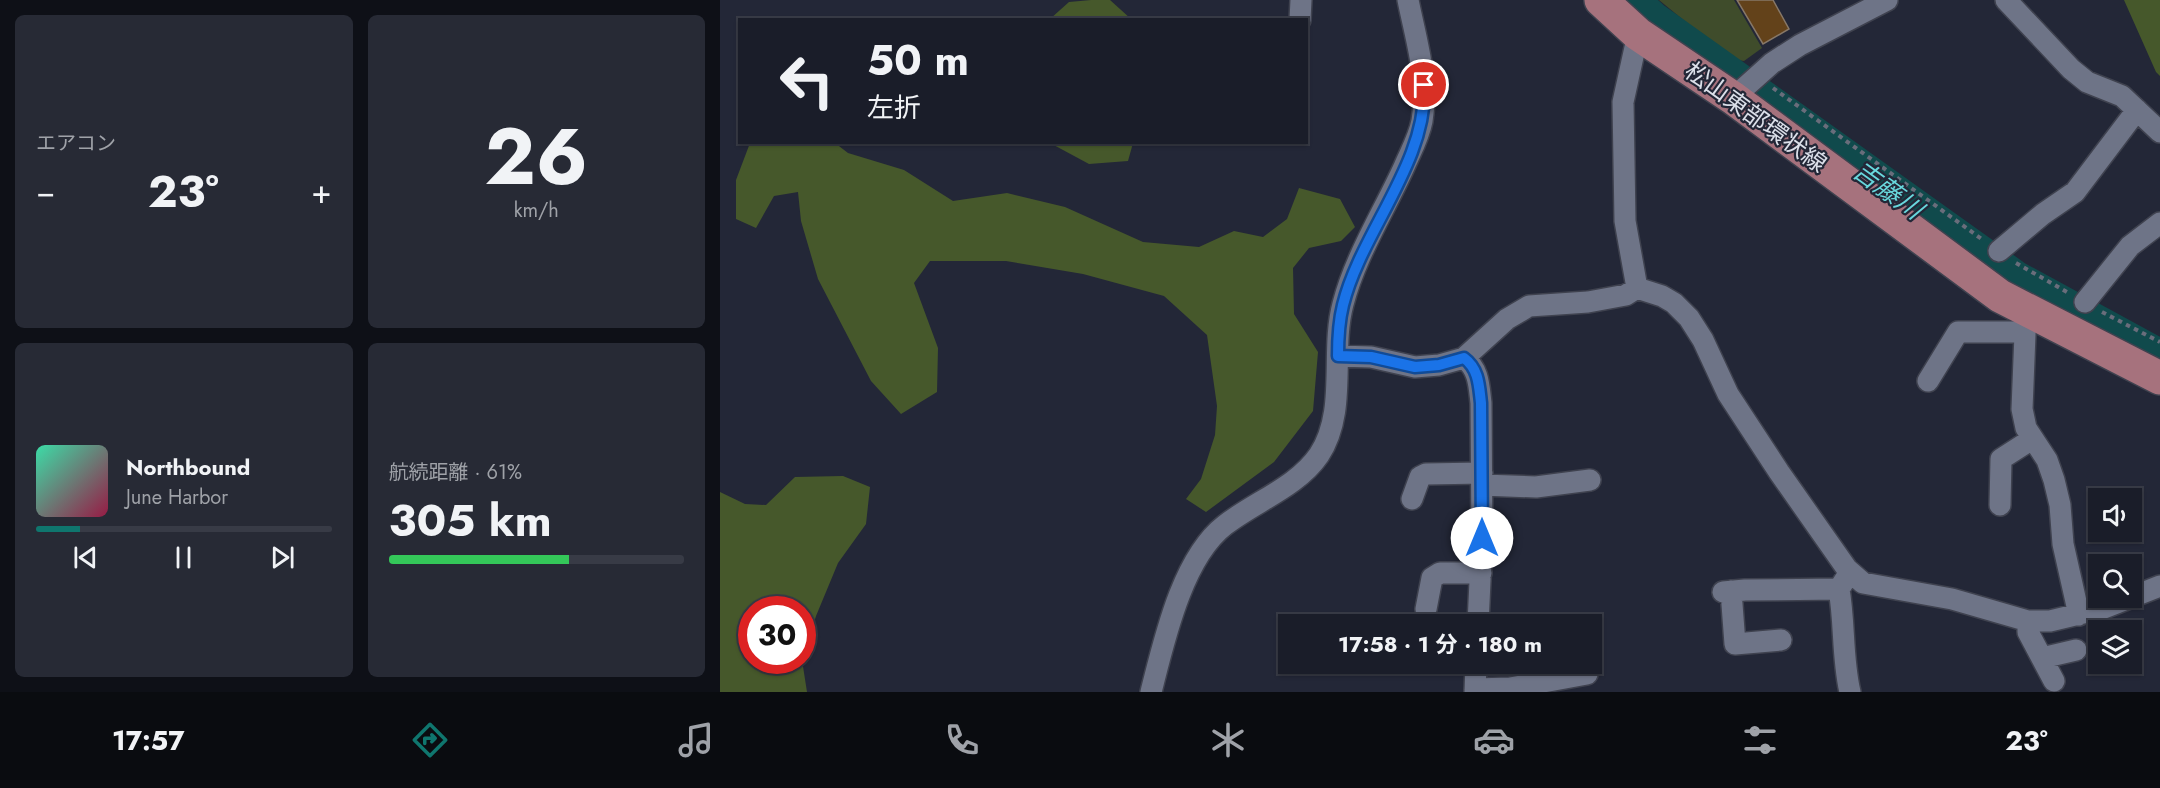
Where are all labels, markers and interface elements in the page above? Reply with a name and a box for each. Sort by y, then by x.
text: 50 m [867,30,969,91]
icon: left [768,42,846,120]
street label: 松山東部環状線 [1678,53,1834,181]
pin [1398,59,1449,110]
icon: arrive [1407,68,1440,101]
text: 左折 [867,88,921,127]
text: 26 [485,101,588,213]
text: エアコン [36,129,116,158]
water label: 吉藤川 [1845,152,1933,230]
text: 23° [148,159,219,224]
text: − [36,168,55,215]
text: + [311,168,332,215]
text: km/h [514,196,559,225]
text: Northbound [126,451,250,483]
text: 航続距離 · 61% [389,458,522,487]
text: June Harbor [126,483,228,512]
text: 305 km [389,488,552,553]
map controls [2088,488,2142,674]
button: sound [2088,488,2142,542]
position arrow [1450,506,1514,570]
icon: previous [69,541,102,574]
icon: pause [167,541,200,574]
icon: next [266,541,299,574]
button: search [2088,554,2142,608]
speed limit sign: 30 [738,596,816,674]
button: layers [2088,620,2142,674]
text: 17:58 · 1 分 · 180 m [1338,628,1542,660]
icon: directions [409,719,451,761]
icon: music [675,719,717,761]
icon: phone [941,719,983,761]
icon: climate [1207,719,1249,761]
icon: car [1473,719,1515,761]
icon: filters [1739,719,1781,761]
text: 17:57 [112,721,184,760]
text: 23° [2005,721,2048,760]

